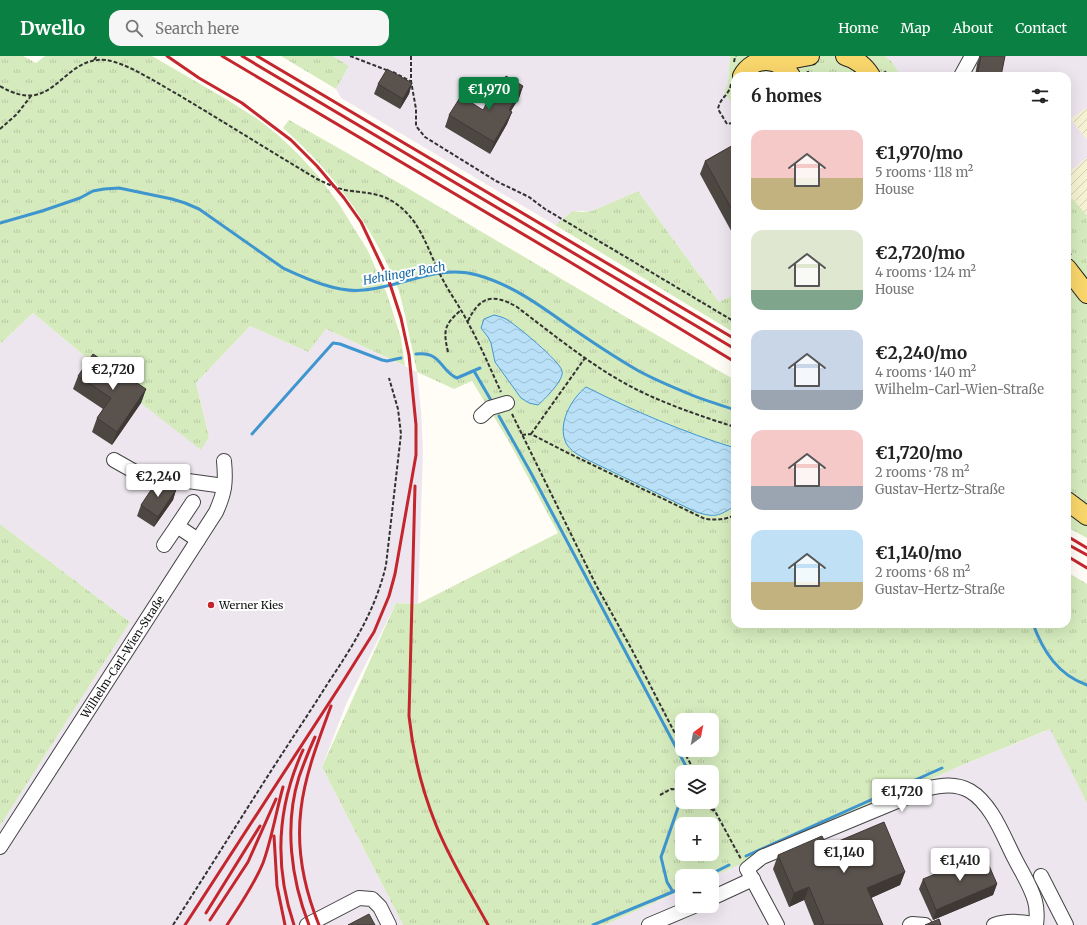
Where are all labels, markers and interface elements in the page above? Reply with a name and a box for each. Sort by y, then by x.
search box [109,10,389,46]
text: Dwello [20,16,85,40]
icon: search [123,17,145,39]
text: Search here [155,19,239,38]
text: Home [838,19,879,37]
text: Map [901,19,930,37]
text: About [952,19,993,37]
text: Contact [1015,19,1067,37]
pin: €1,970 [456,77,522,111]
text: €1,970 [468,81,510,98]
text: 6 homes [751,85,822,107]
icon: filters [1029,85,1051,107]
text: €1,970/mo [875,142,963,164]
icon: home [783,146,831,194]
text: 5 rooms · 118 m² [875,164,973,181]
text: House [875,181,914,198]
text: €2,720/mo [875,242,965,264]
icon: home [783,246,831,294]
water label: Hehlinger Bach [361,258,446,288]
text: 4 rooms · 124 m² [875,264,976,281]
text: House [875,281,914,298]
text: €2,240/mo [875,342,967,364]
icon: home [783,346,831,394]
pin: €2,720 [80,357,146,391]
text: €2,720 [91,361,135,378]
text: 4 rooms · 140 m² [875,364,976,381]
text: Wilhelm-Carl-Wien-Straße [875,381,1044,398]
text: €1,720/mo [875,442,963,464]
icon: home [783,446,831,494]
pin: €2,240 [125,464,191,498]
text: 2 rooms · 78 m² [875,464,969,481]
text: €2,240 [135,468,181,485]
text: Gustav-Hertz-Straße [875,481,1005,498]
text: €1,140/mo [875,542,962,564]
icon: home [783,546,831,594]
text: 2 rooms · 68 m² [875,564,970,581]
text: Gustav-Hertz-Straße [875,581,1005,598]
street label: Wilhelm-Carl-Wien-Straße [77,593,167,722]
place label: Werner Kies [218,598,283,612]
marker: Werner Kies [206,600,216,610]
north arrow [675,713,719,757]
map controls [675,713,719,913]
button: layers [675,765,719,809]
pin: €1,720 [869,779,935,813]
text: €1,720 [881,783,923,800]
button: + [675,817,719,861]
pin: €1,140 [811,840,877,874]
text: €1,140 [823,844,865,861]
pin: €1,410 [927,848,993,882]
text: €1,410 [940,852,980,869]
button: − [675,869,719,913]

